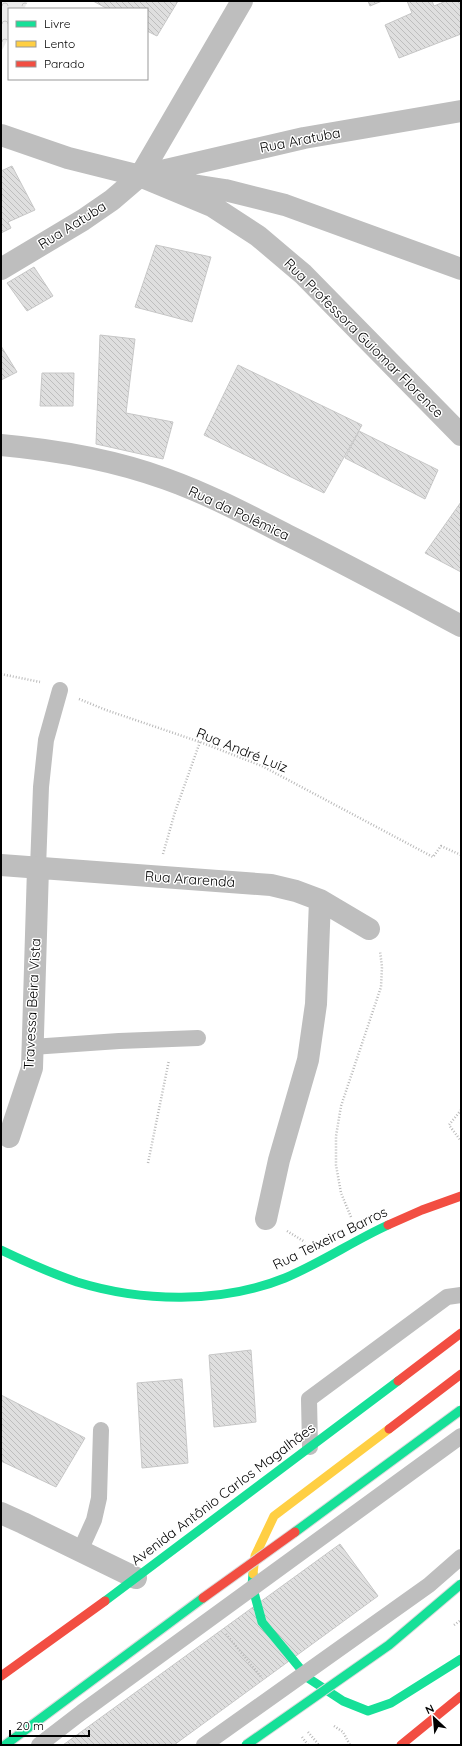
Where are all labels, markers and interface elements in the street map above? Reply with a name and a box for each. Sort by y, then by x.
legend [8,8,148,80]
text: Livre [44,16,71,31]
text: Lento [44,36,75,51]
text: Parado [44,56,85,71]
street label: Rua Aratuba [258,123,342,157]
street label: Rua Aatuba [35,197,109,253]
street label: Rua Professora Guiomar Florence [280,254,448,422]
street label: Rua da Polêmica [186,482,292,544]
street label: Rua André Luiz [194,723,291,777]
street label: Rua Ararendá [144,867,236,891]
street label: Travessa Beira Vista [20,938,44,1070]
street label: Rua Teixeira Barros [270,1202,390,1274]
street label: Avenida Antônio Carlos Magalhães [127,1419,319,1569]
north arrow [414,1698,454,1738]
text: N [423,1701,436,1717]
scale bar [10,1712,89,1738]
text: 20 m [16,1718,44,1733]

